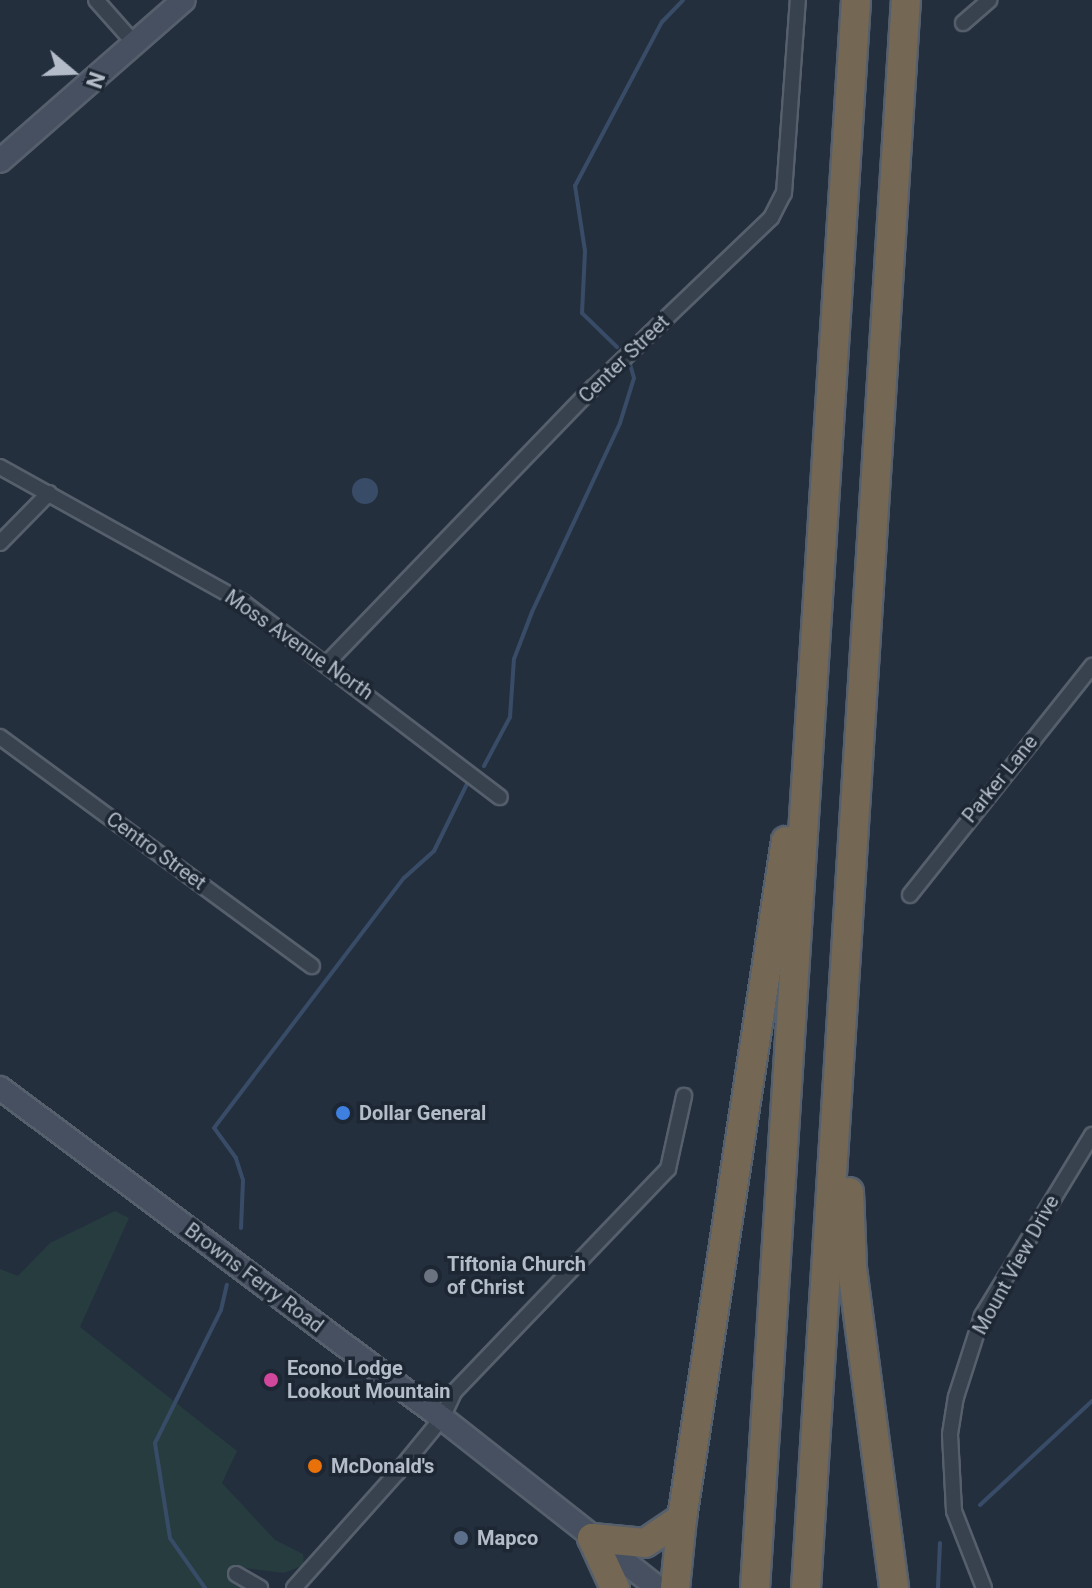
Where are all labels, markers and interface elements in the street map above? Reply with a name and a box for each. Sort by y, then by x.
north arrow [32,32,112,112]
text: N [81,69,110,91]
street label: Center Street [574,310,674,408]
street label: Moss Avenue North [220,585,378,705]
street label: Parker Lane [957,730,1043,828]
street label: Centro Street [102,807,210,895]
place label: Dollar General [359,1101,486,1125]
marker: Dollar General [334,1104,352,1122]
street label: Mount View Drive [968,1191,1064,1339]
street label: Browns Ferry Road [180,1218,328,1338]
place label: Tiftonia Church of Christ [447,1252,586,1299]
marker: Tiftonia Church of Christ [422,1267,440,1285]
place label: Econo Lodge Lookout Mountain [287,1356,450,1403]
marker: Econo Lodge Lookout Mountain [262,1371,280,1389]
place label: McDonald's [331,1454,434,1478]
marker: McDonald's [306,1457,324,1475]
place label: Mapco [477,1526,538,1550]
marker: Mapco [452,1529,470,1547]

